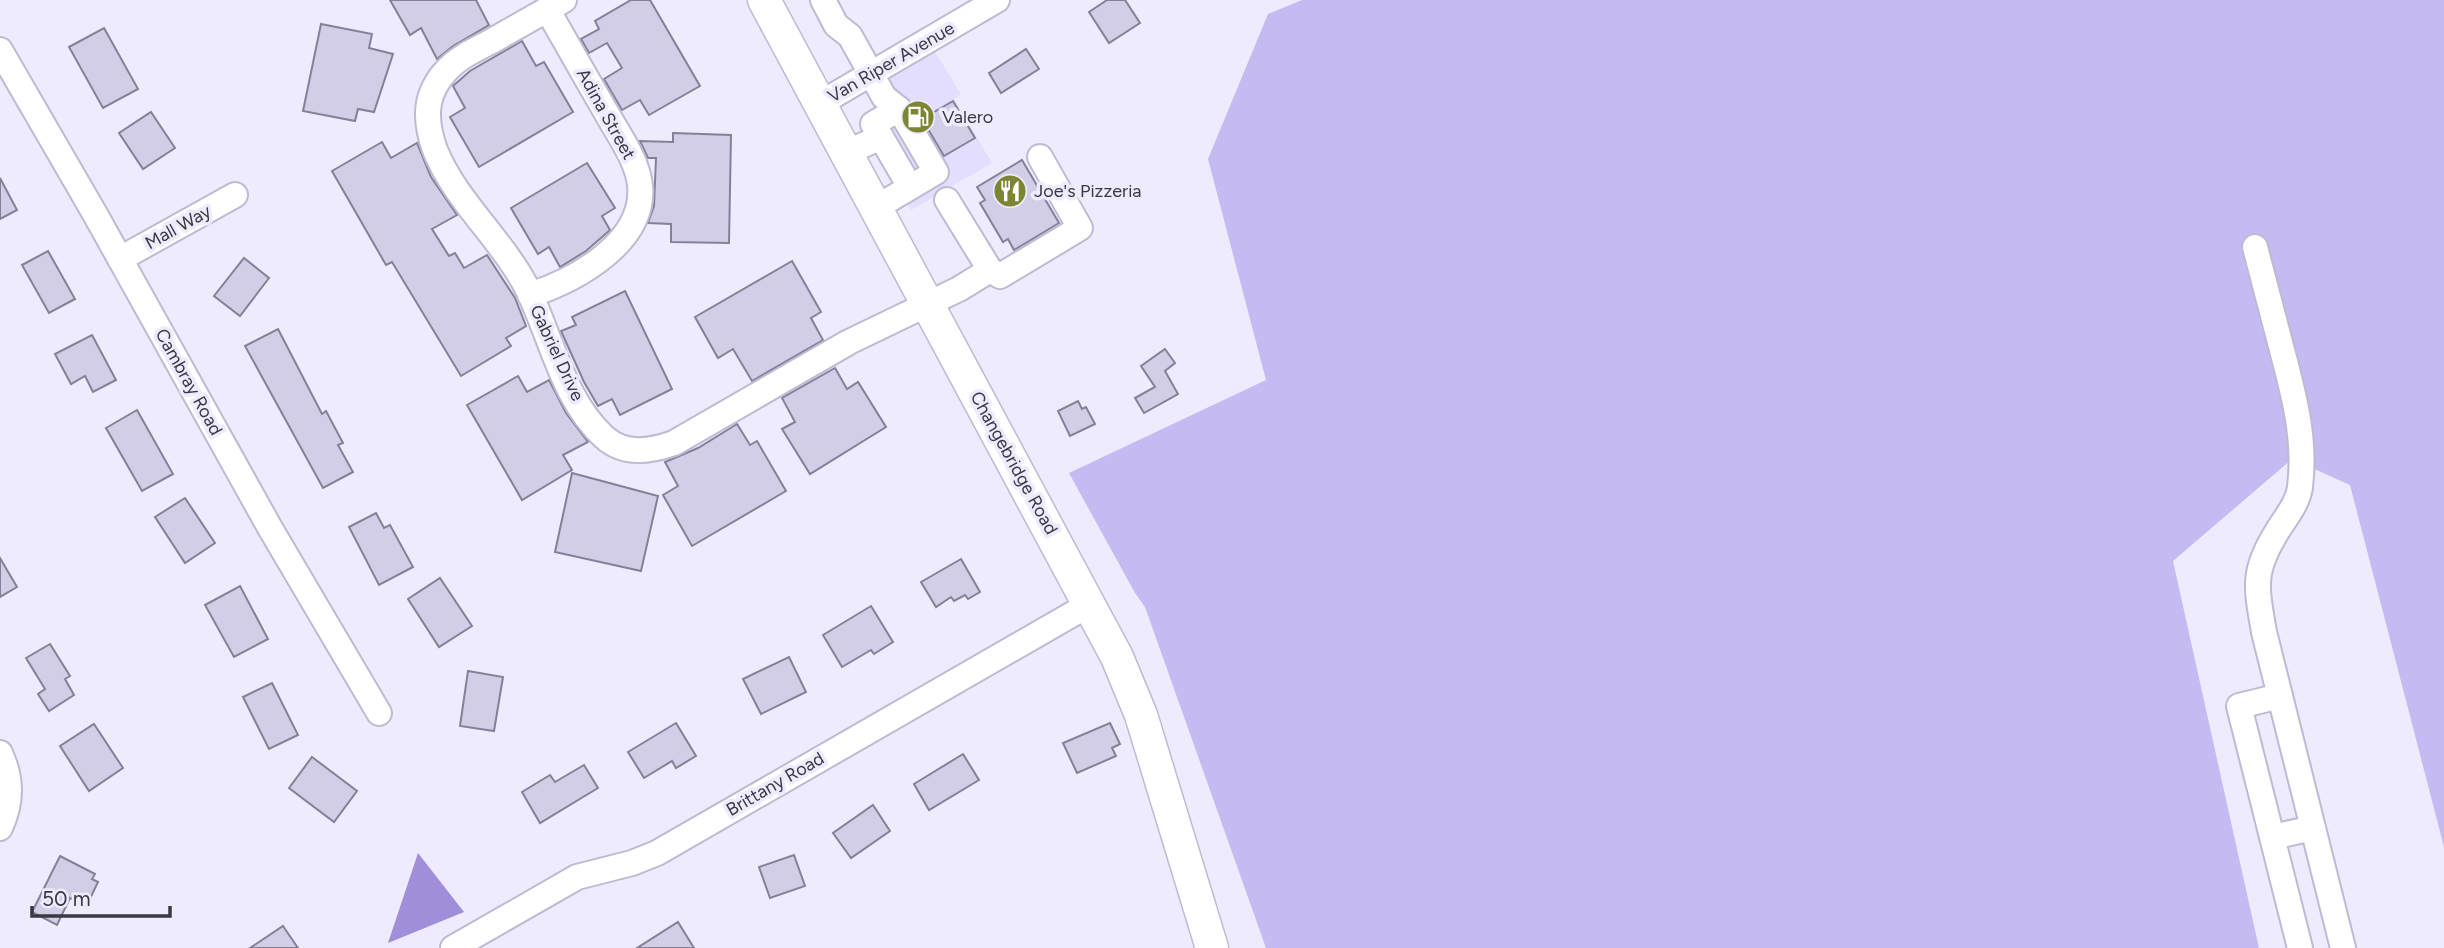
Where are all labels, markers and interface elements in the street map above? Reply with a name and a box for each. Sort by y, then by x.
street label: Van Riper Avenue [824,17,958,107]
street label: Adina Street [572,65,640,164]
fuel station icon: Valero [899,98,937,136]
place label: Valero [942,106,993,128]
restaurant icon: Joe's Pizzeria [991,172,1029,210]
place label: Joe's Pizzeria [1034,180,1142,202]
street label: Mall Way [141,200,215,254]
street label: Gabriel Drive [525,301,589,405]
street label: Cambray Road [151,325,227,439]
street label: Changebridge Road [966,388,1062,538]
street label: Brittany Road [722,747,828,821]
scale bar [32,874,170,918]
text: 50 m [42,886,91,911]

